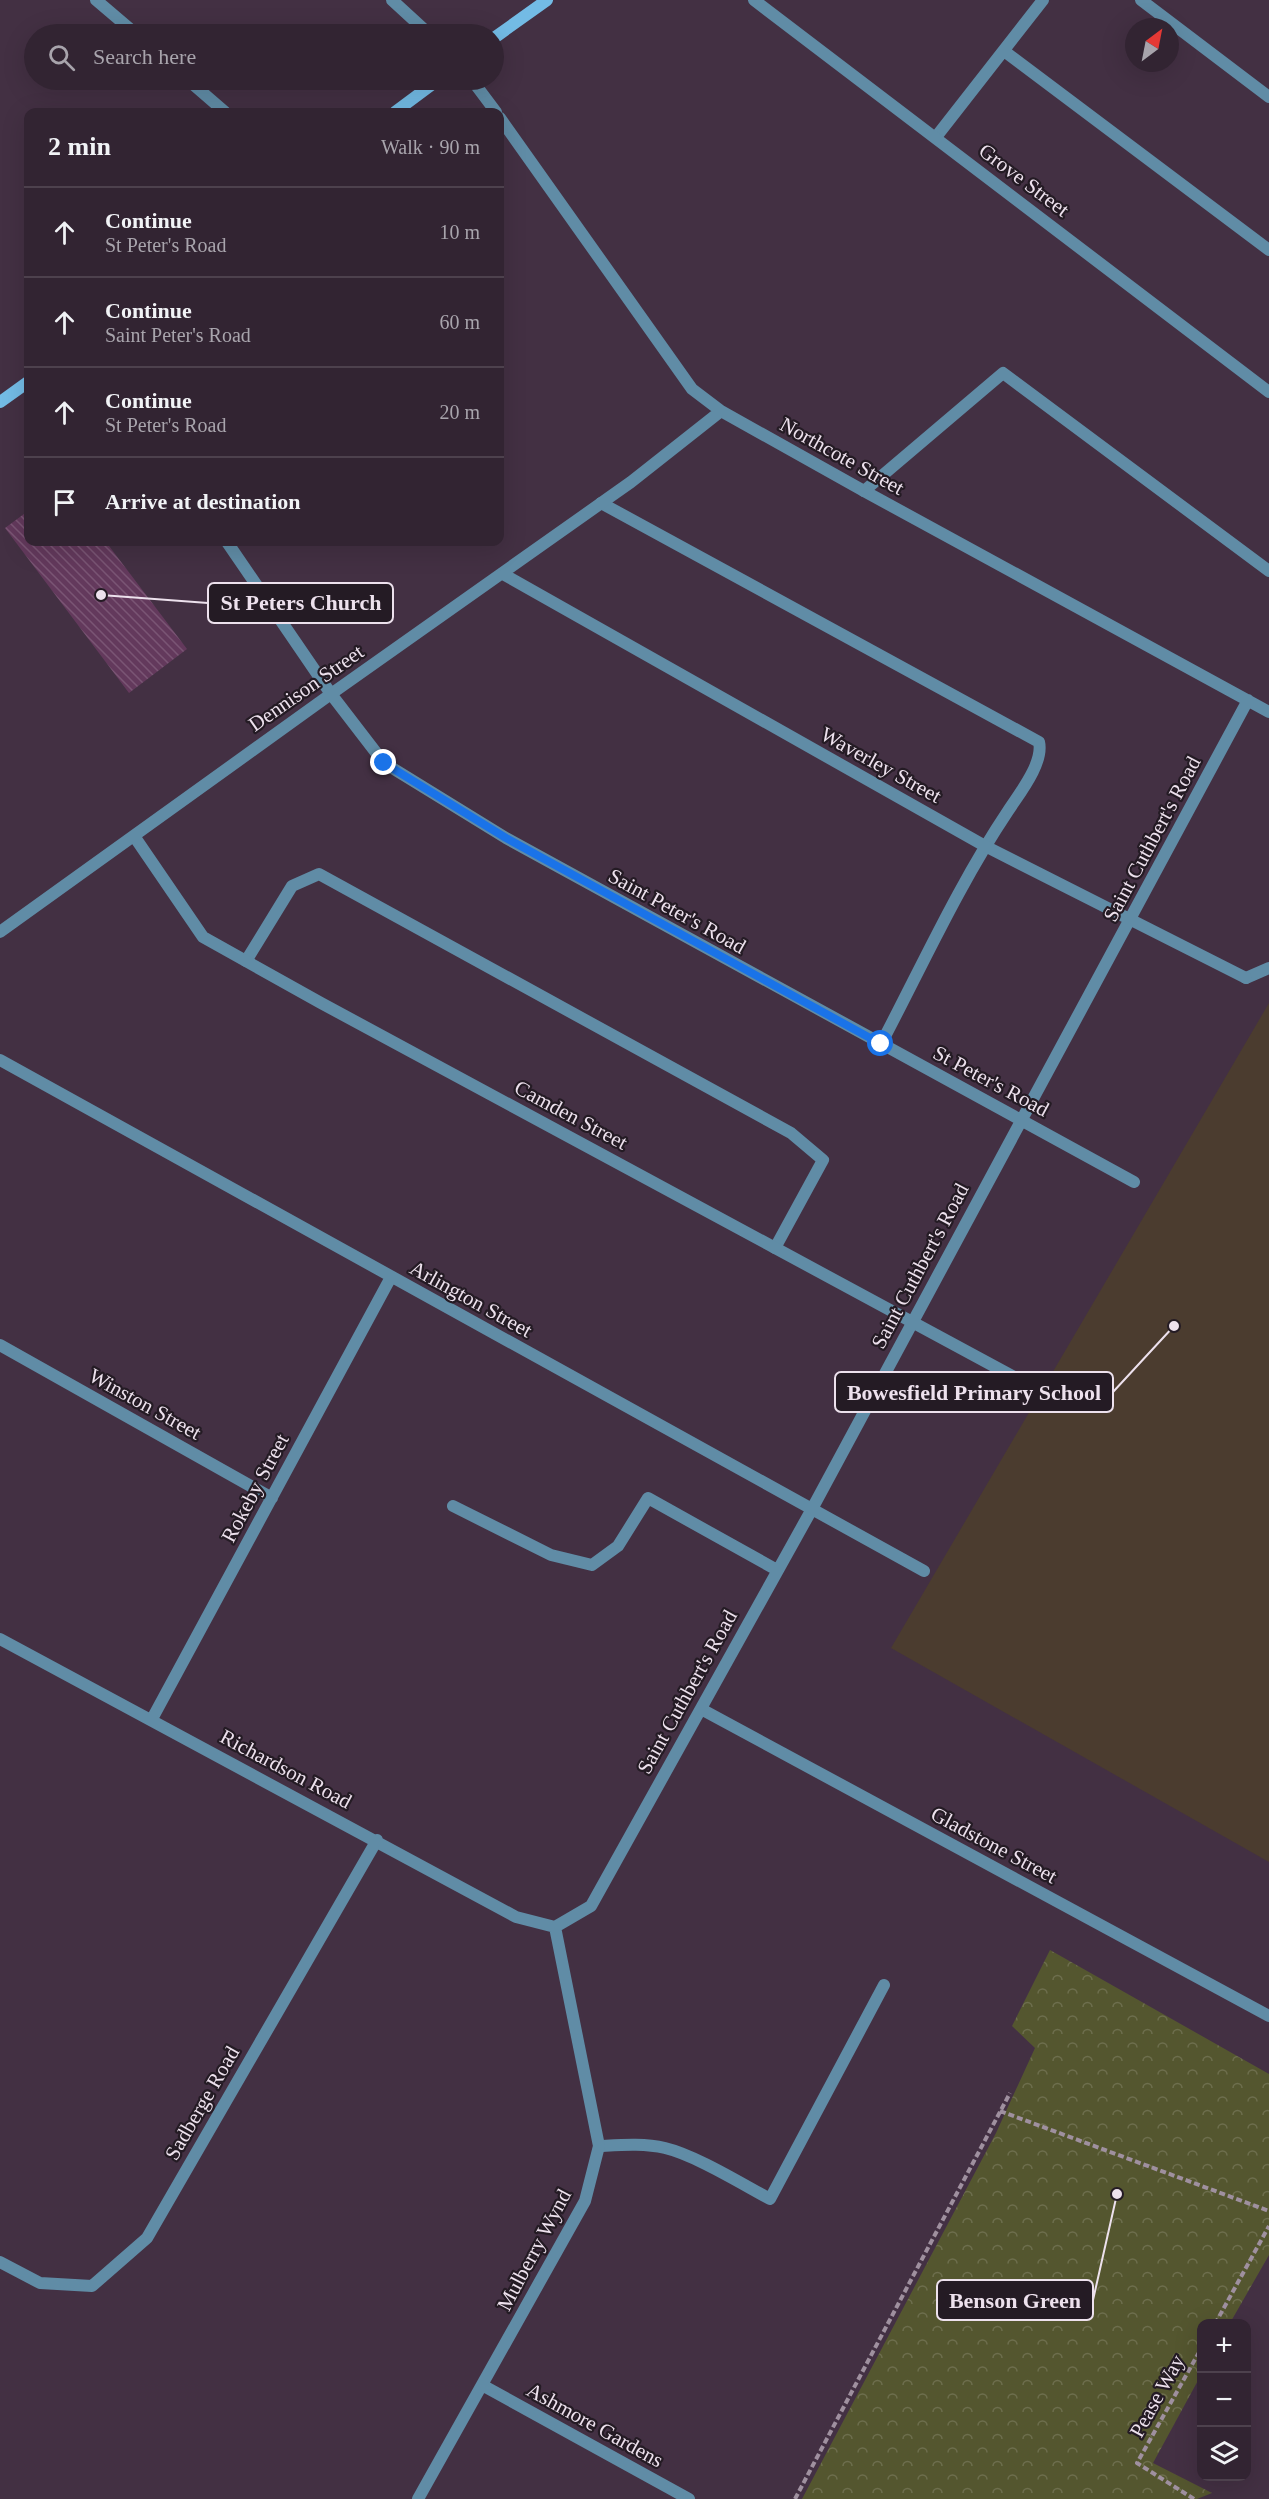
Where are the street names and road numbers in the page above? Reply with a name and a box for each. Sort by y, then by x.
street label: Grove Street [974,138,1074,222]
street label: Northcote Street [776,412,908,500]
street label: Dennison Street [244,639,368,736]
street label: Waverley Street [817,722,946,808]
street label: Saint Cuthbert's Road [1098,752,1206,926]
street label: Saint Peter's Road [604,863,750,959]
street label: St Peter's Road [929,1040,1053,1122]
street label: Camden Street [511,1075,632,1155]
street label: Saint Cuthbert's Road [866,1179,974,1353]
street label: Arlington Street [406,1256,536,1343]
street label: Winston Street [85,1363,205,1445]
street label: Rokeby Street [216,1429,294,1546]
street label: Saint Cuthbert's Road [632,1606,742,1778]
street label: Richardson Road [216,1724,356,1814]
street label: Gladstone Street [927,1802,1061,1888]
street label: Sadberge Road [160,2041,244,2164]
street label: Mulberry Wynd [492,2185,576,2315]
street label: Pease Way [1125,2350,1190,2441]
street label: Ashmore Gardens [523,2378,667,2472]

